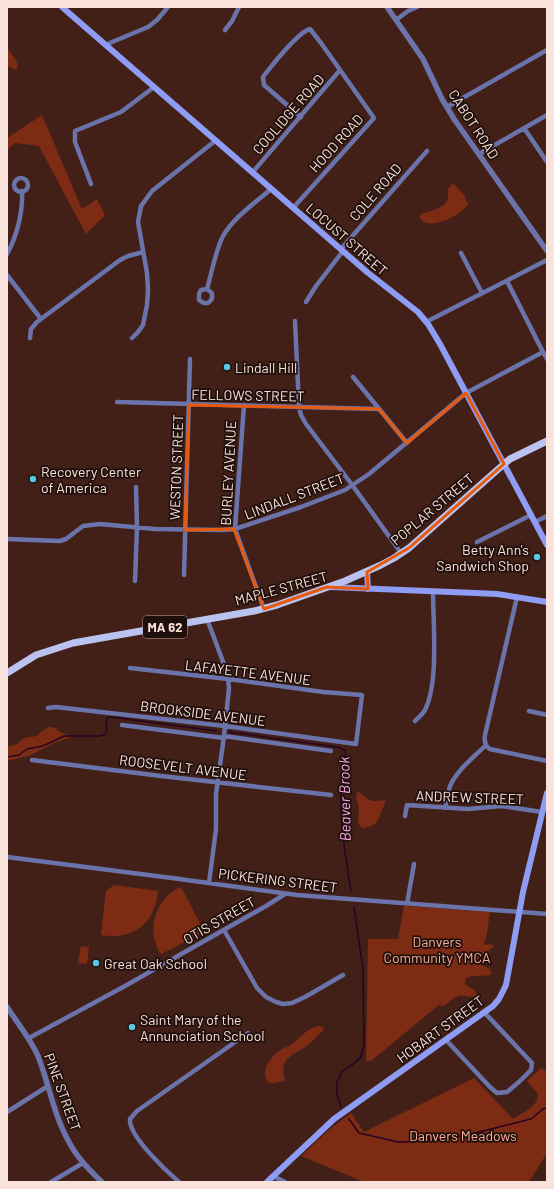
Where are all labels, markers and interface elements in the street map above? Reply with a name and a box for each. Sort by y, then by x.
street label: COOLIDGE ROAD [249,71,327,157]
street label: CABOT ROAD [445,86,503,162]
street label: HOOD ROAD [305,110,367,176]
street label: COLE ROAD [345,160,405,224]
street label: LOCUST STREET [303,199,391,279]
place label: Lindall Hill [235,359,297,376]
marker: Lindall Hill [222,362,232,372]
street label: FELLOWS STREET [191,386,305,404]
street label: WESTON STREET [166,414,186,520]
street label: BURLEY AVENUE [217,420,239,526]
place label: Recovery Center of America [41,463,141,496]
street label: LINDALL STREET [242,469,346,523]
street label: POPLAR STREET [387,469,477,549]
marker: Recovery Center of America [28,474,38,484]
place label: Betty Ann's Sandwich Shop [436,541,529,574]
marker: Betty Ann's Sandwich Shop [532,552,542,562]
street label: MAPLE STREET [233,567,329,609]
road number: MA 62 [143,616,187,638]
street label: LAFAYETTE AVENUE [184,656,312,688]
street label: BROOKSIDE AVENUE [139,697,267,729]
street label: ROOSEVELT AVENUE [118,751,248,783]
water label: Beaver Brook [334,756,354,842]
street label: ANDREW STREET [416,787,524,807]
street label: PICKERING STREET [218,864,339,896]
street label: OTIS STREET [180,893,258,947]
park label: Danvers Community YMCA [383,933,491,966]
place label: Great Oak School [104,955,207,972]
marker: Great Oak School [91,958,101,968]
street label: HOBART STREET [393,992,487,1066]
place label: Saint Mary of the Annunciation School [140,1011,265,1044]
marker: Saint Mary of the Annunciation School [127,1022,137,1032]
street label: PINE STREET [41,1051,85,1133]
park label: Danvers Meadows [409,1127,517,1144]

